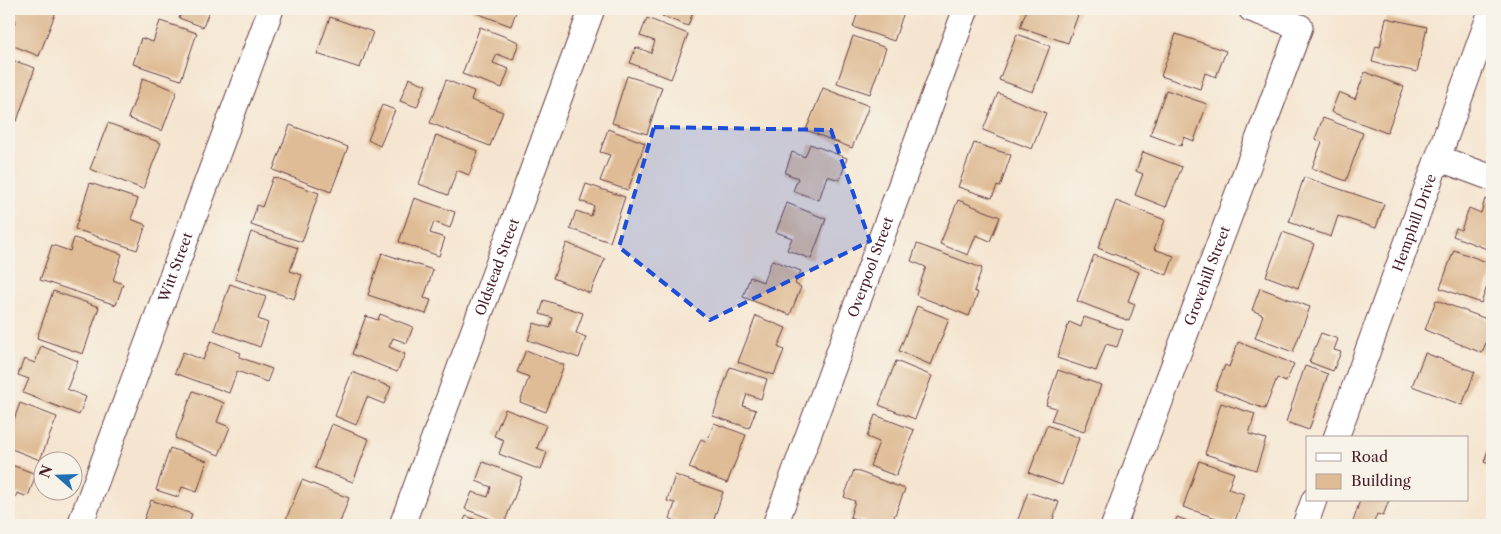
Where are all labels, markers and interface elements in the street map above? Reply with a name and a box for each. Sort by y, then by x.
street label: Hemphill Drive [1388,171,1440,274]
street label: Overpool Street [844,214,897,320]
street label: Oldstead Street [471,216,523,318]
street label: Grovehill Street [1180,223,1234,328]
street label: Witt Street [154,230,197,305]
legend [1306,436,1468,502]
text: Road [1351,447,1388,466]
north arrow [32,452,82,502]
text: N [35,463,56,480]
text: Building [1351,471,1411,490]

